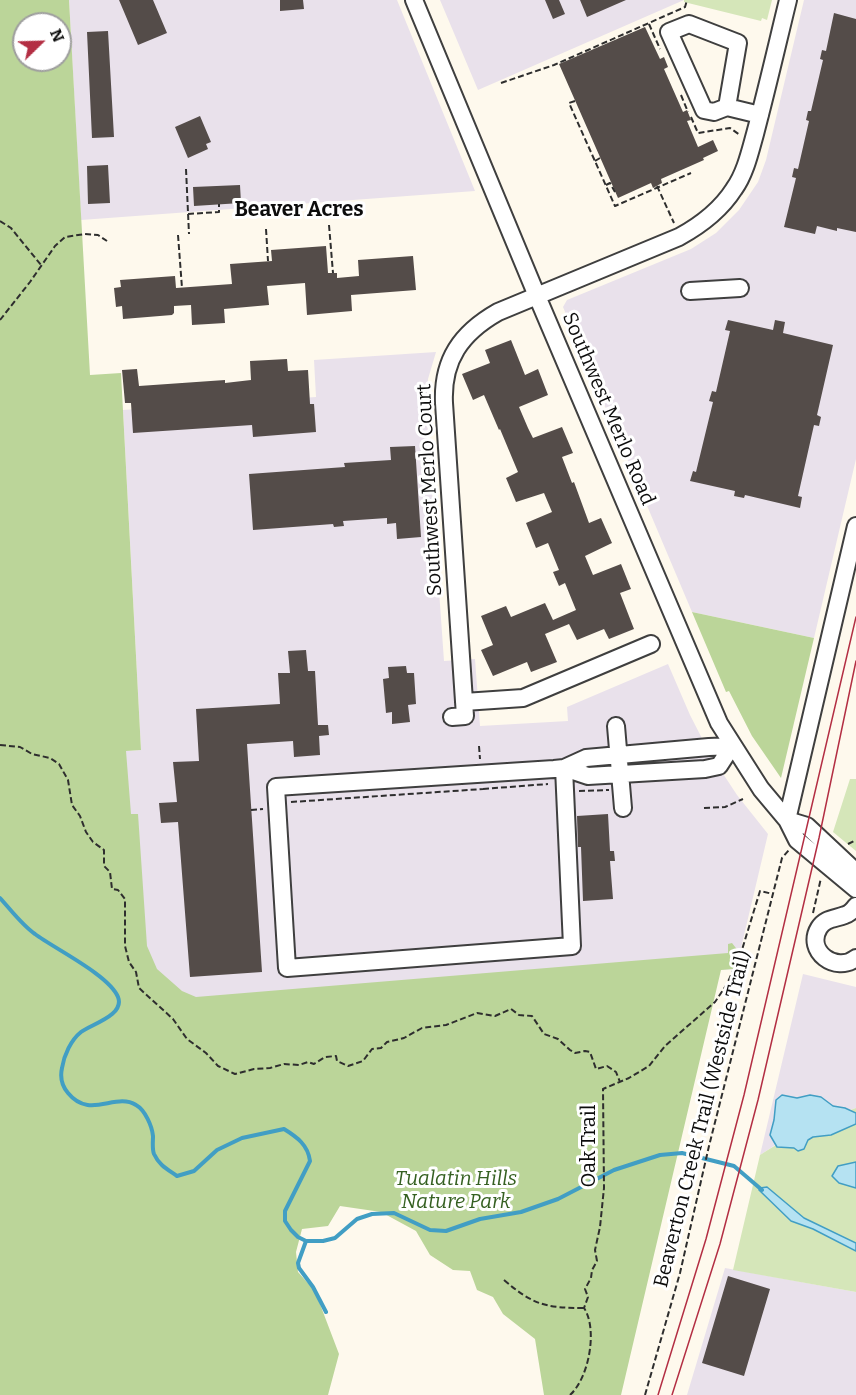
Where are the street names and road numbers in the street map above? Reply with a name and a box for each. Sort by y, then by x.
street label: Southwest Merlo Road [556,309,660,509]
street label: Southwest Merlo Court [412,383,448,597]
street label: Beaverton Creek Trail (Westside Trail) [649,948,757,1290]
street label: Oak Trail [577,1105,601,1187]

